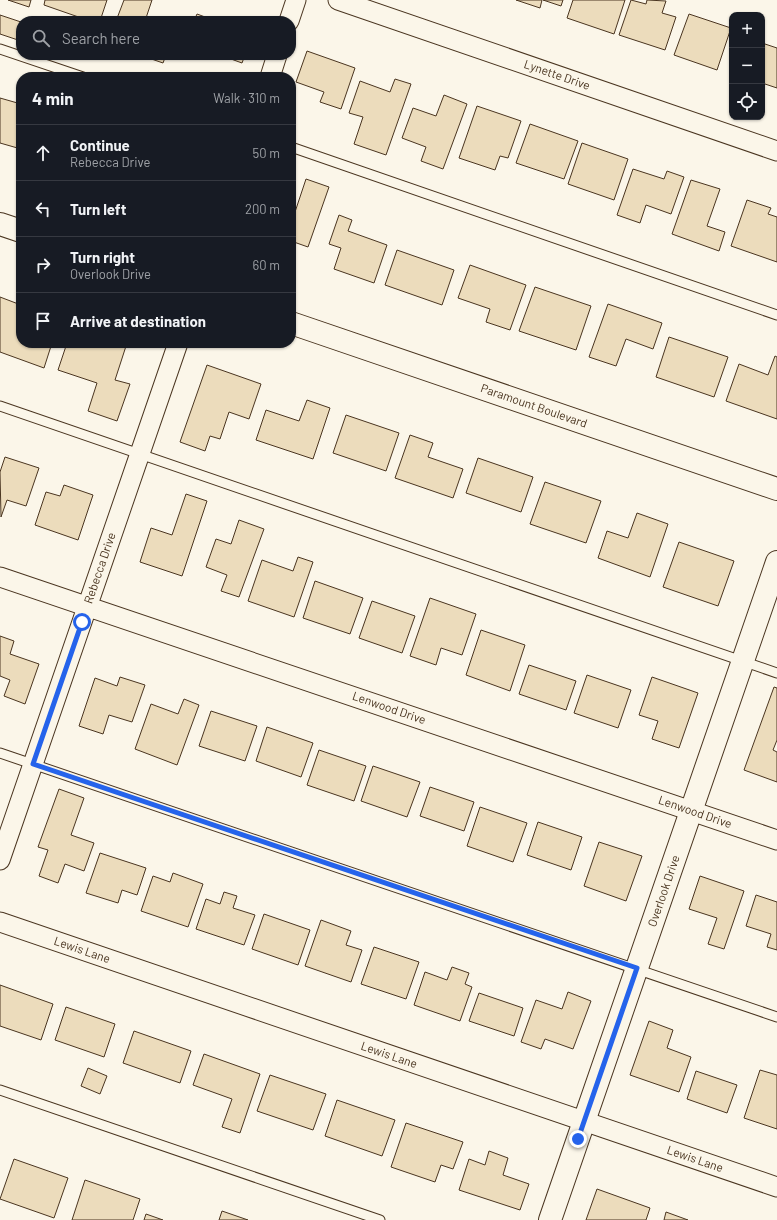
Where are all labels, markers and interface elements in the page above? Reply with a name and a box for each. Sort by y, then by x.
map controls [729,12,765,120]
button: + [729,12,765,48]
search box [16,16,296,60]
icon: search [30,27,52,49]
text: Search here [62,29,140,47]
button: − [729,48,765,84]
street label: Lynette Drive [522,56,592,92]
button: locate [729,84,765,120]
text: 4 min [32,88,74,108]
text: Walk · 310 m [213,90,280,106]
text: Continue [70,136,130,154]
icon: ahead [32,142,54,164]
text: 50 m [253,145,280,161]
text: Rebecca Drive [70,154,150,170]
icon: left [32,198,54,220]
text: Turn left [70,200,126,218]
text: 200 m [245,201,280,217]
text: Turn right [70,248,135,266]
icon: right [32,254,54,276]
text: 60 m [253,257,280,273]
text: Overlook Drive [70,266,151,282]
icon: arrive [32,310,54,332]
text: Arrive at destination [70,312,206,330]
street label: Paramount Boulevard [479,380,589,430]
street label: Rebecca Drive [80,530,118,605]
route start [73,613,91,631]
street label: Lenwood Drive [351,688,428,726]
street label: Lenwood Drive [657,792,734,830]
street label: Overlook Drive [644,853,682,928]
street label: Lewis Lane [52,933,112,965]
street label: Lewis Lane [359,1038,419,1070]
route end [569,1130,587,1148]
street label: Lewis Lane [665,1142,725,1174]

